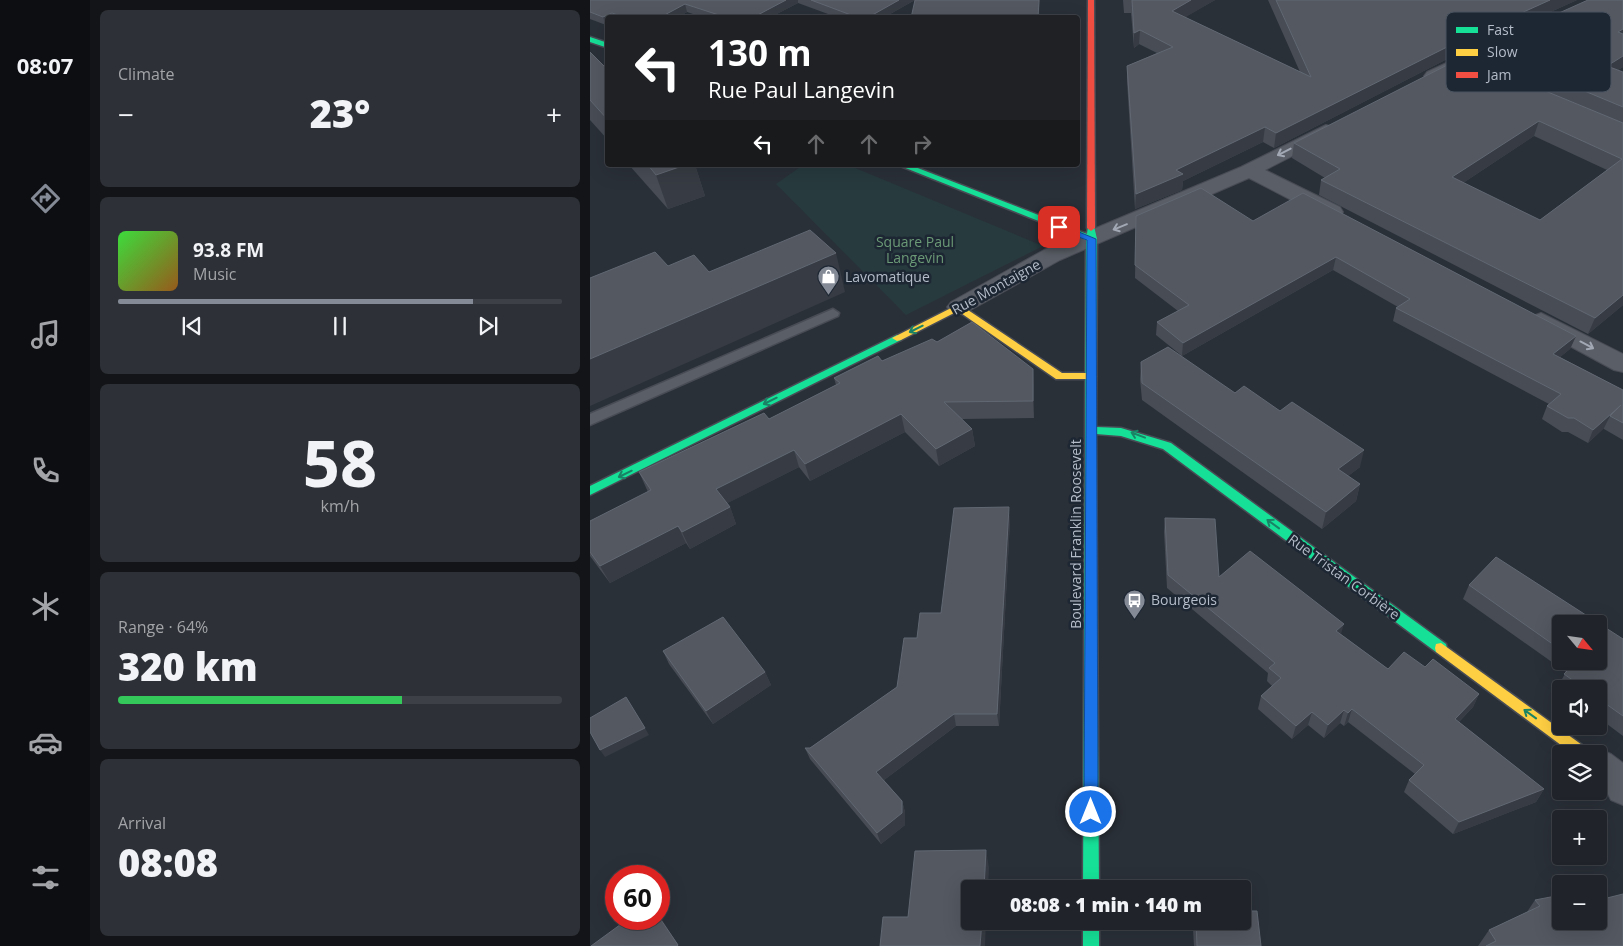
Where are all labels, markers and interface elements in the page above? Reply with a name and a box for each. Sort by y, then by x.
legend [1446,12,1611,92]
text: Fast [1487,20,1514,39]
text: 130 m [708,29,812,76]
icon: left [625,35,690,100]
text: Slow [1487,42,1518,61]
text: 08:07 [17,50,73,80]
text: Climate [118,63,175,85]
text: Jam [1485,65,1512,84]
text: Rue Paul Langevin [708,74,895,104]
text: 23° [310,87,370,139]
text: − [118,95,134,133]
text: + [546,95,562,133]
icon: left [749,130,777,158]
icon: ahead [802,130,830,158]
icon: ahead [855,130,883,158]
icon: right [908,130,936,158]
one-way arrow [1277,148,1292,157]
icon: directions [28,181,63,216]
pin [1038,206,1080,248]
icon: arrive [1045,213,1073,241]
one-way arrow [1113,223,1128,232]
park label: Square Paul Langevin [876,232,954,267]
text: 93.8 FM [193,237,264,263]
street label: Rue Montaigne [948,254,1044,319]
text: Music [193,263,237,285]
shop icon: Lavomatique [817,265,841,296]
place label: Lavomatique [845,267,930,286]
icon: previous [178,312,206,340]
icon: pause [326,312,354,340]
icon: next [474,312,502,340]
icon: music [28,317,63,352]
one-way arrow [909,325,924,334]
one-way arrow [1580,340,1595,350]
one-way arrow [763,397,778,407]
text: 58 [303,418,377,506]
one-way arrow [1131,430,1146,439]
street label: Boulevard Franklin Roosevelt [1066,439,1085,629]
icon: phone [28,453,63,488]
one-way arrow [618,470,633,479]
text: km/h [321,495,359,517]
one-way arrow [1267,519,1280,530]
street label: Rue Tristan Corbière [1285,530,1404,624]
bus stop icon: Bourgeois [1123,588,1147,619]
icon: climate [28,589,63,624]
place label: Bourgeois [1151,590,1217,609]
north arrow [1552,615,1608,670]
map controls [1552,615,1607,930]
text: Range · 64% [118,616,208,638]
text: 320 km [118,640,258,692]
button: sound [1552,680,1607,735]
one-way arrow [1524,709,1538,720]
icon: car [28,725,63,760]
button: layers [1552,745,1607,800]
position arrow [1064,785,1116,837]
button: + [1552,810,1607,865]
text: Arrival [118,812,166,834]
text: 08:08 [118,836,218,888]
icon: filters [28,860,63,895]
speed limit sign: 60 [605,865,670,930]
button: − [1552,875,1607,930]
text: 08:08 · 1 min · 140 m [1010,892,1202,918]

